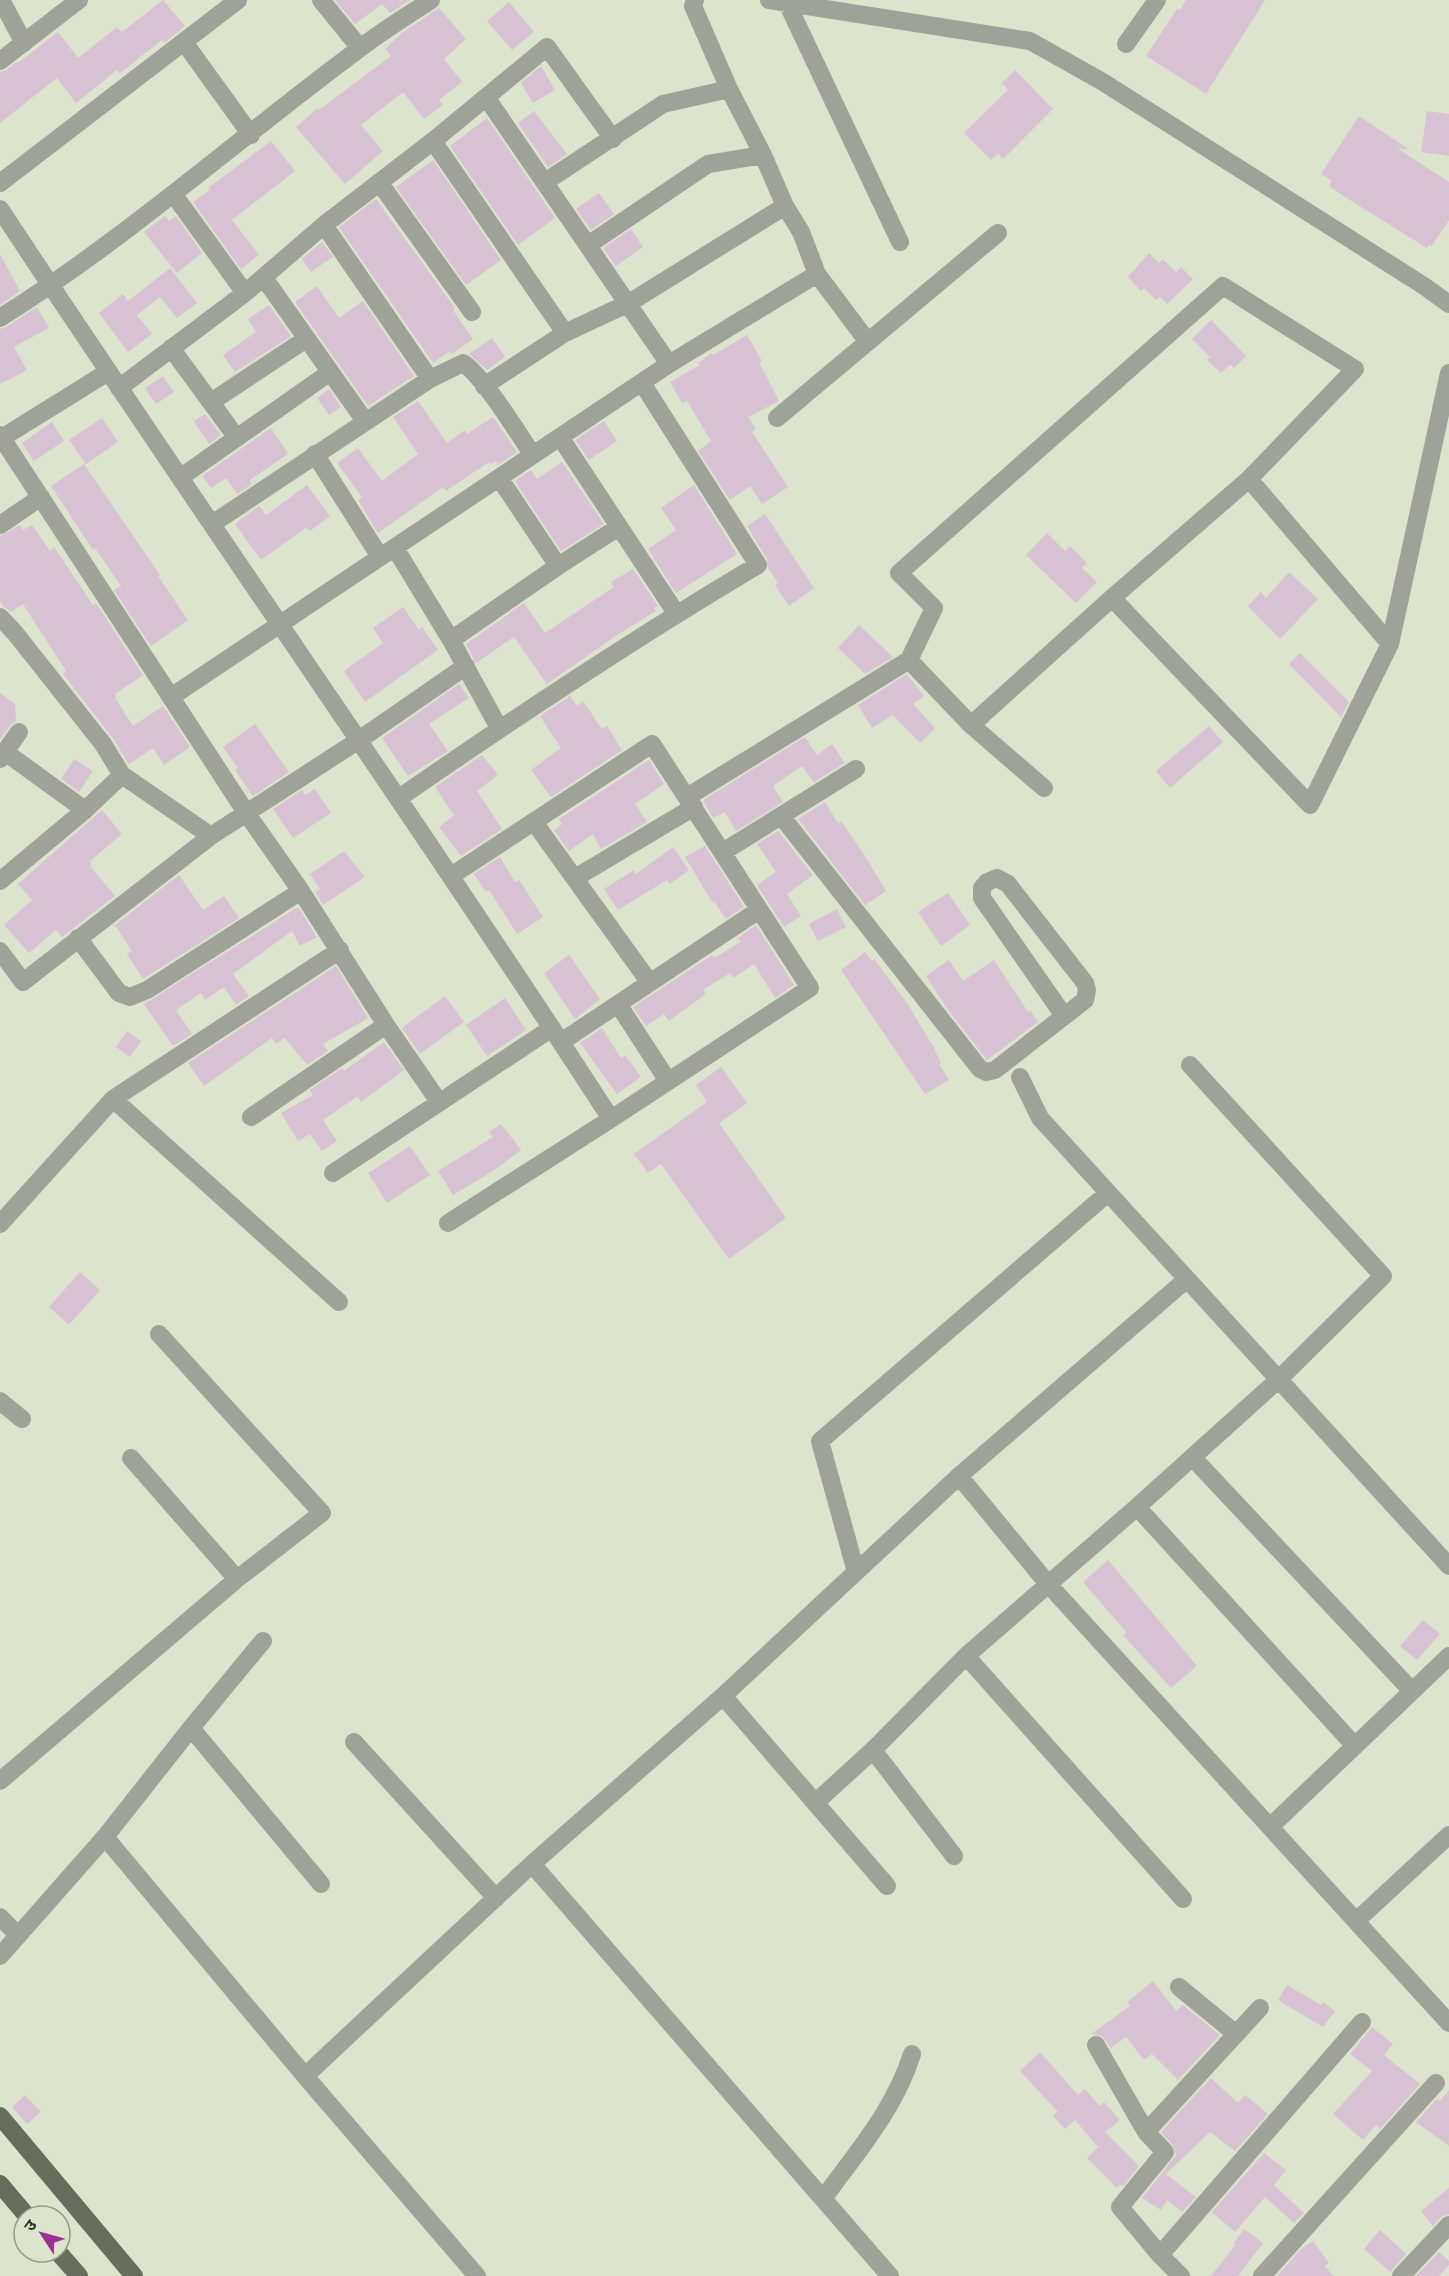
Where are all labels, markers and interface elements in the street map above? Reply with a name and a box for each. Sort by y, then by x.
north arrow [12,2204,72,2264]
text: उ [21,2216,44,2237]

